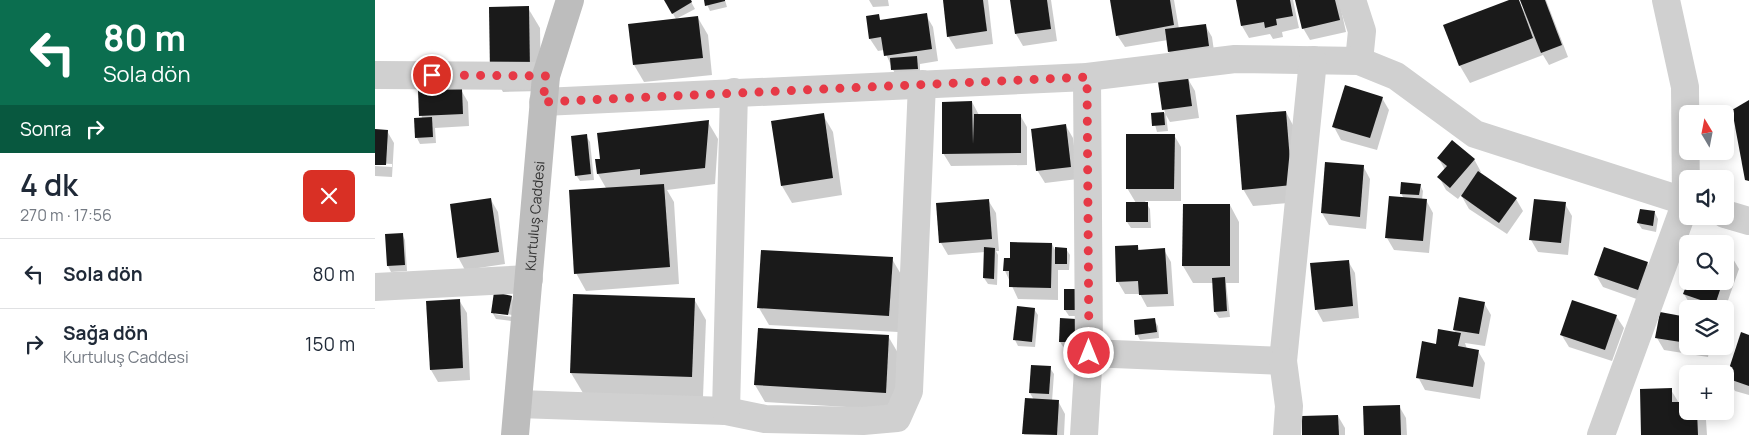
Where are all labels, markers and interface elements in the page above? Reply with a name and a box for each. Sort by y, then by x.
text: 80 m [103,14,186,62]
icon: left [20,20,85,85]
pin [411,54,453,96]
text: Sola dön [103,59,190,89]
icon: arrive [418,61,446,89]
north arrow [1679,105,1734,160]
map controls [1679,105,1734,420]
icon: right [81,115,109,143]
text: Sonra [20,116,71,142]
street label: Kurtuluş Caddesi [520,160,548,272]
text: 4 dk [20,164,78,205]
button: close [303,170,355,222]
button: sound [1679,170,1734,225]
text: 270 m · 17:56 [20,204,112,226]
button: search [1679,235,1734,290]
icon: left [20,260,48,288]
text: Sola dön [63,261,143,287]
text: 80 m [312,261,355,287]
button: layers [1679,300,1734,355]
text: Sağa dön [63,320,148,346]
position arrow [1062,326,1114,378]
icon: right [20,330,48,358]
text: 150 m [305,331,355,357]
text: Kurtuluş Caddesi [63,346,189,368]
button: + [1679,365,1734,420]

